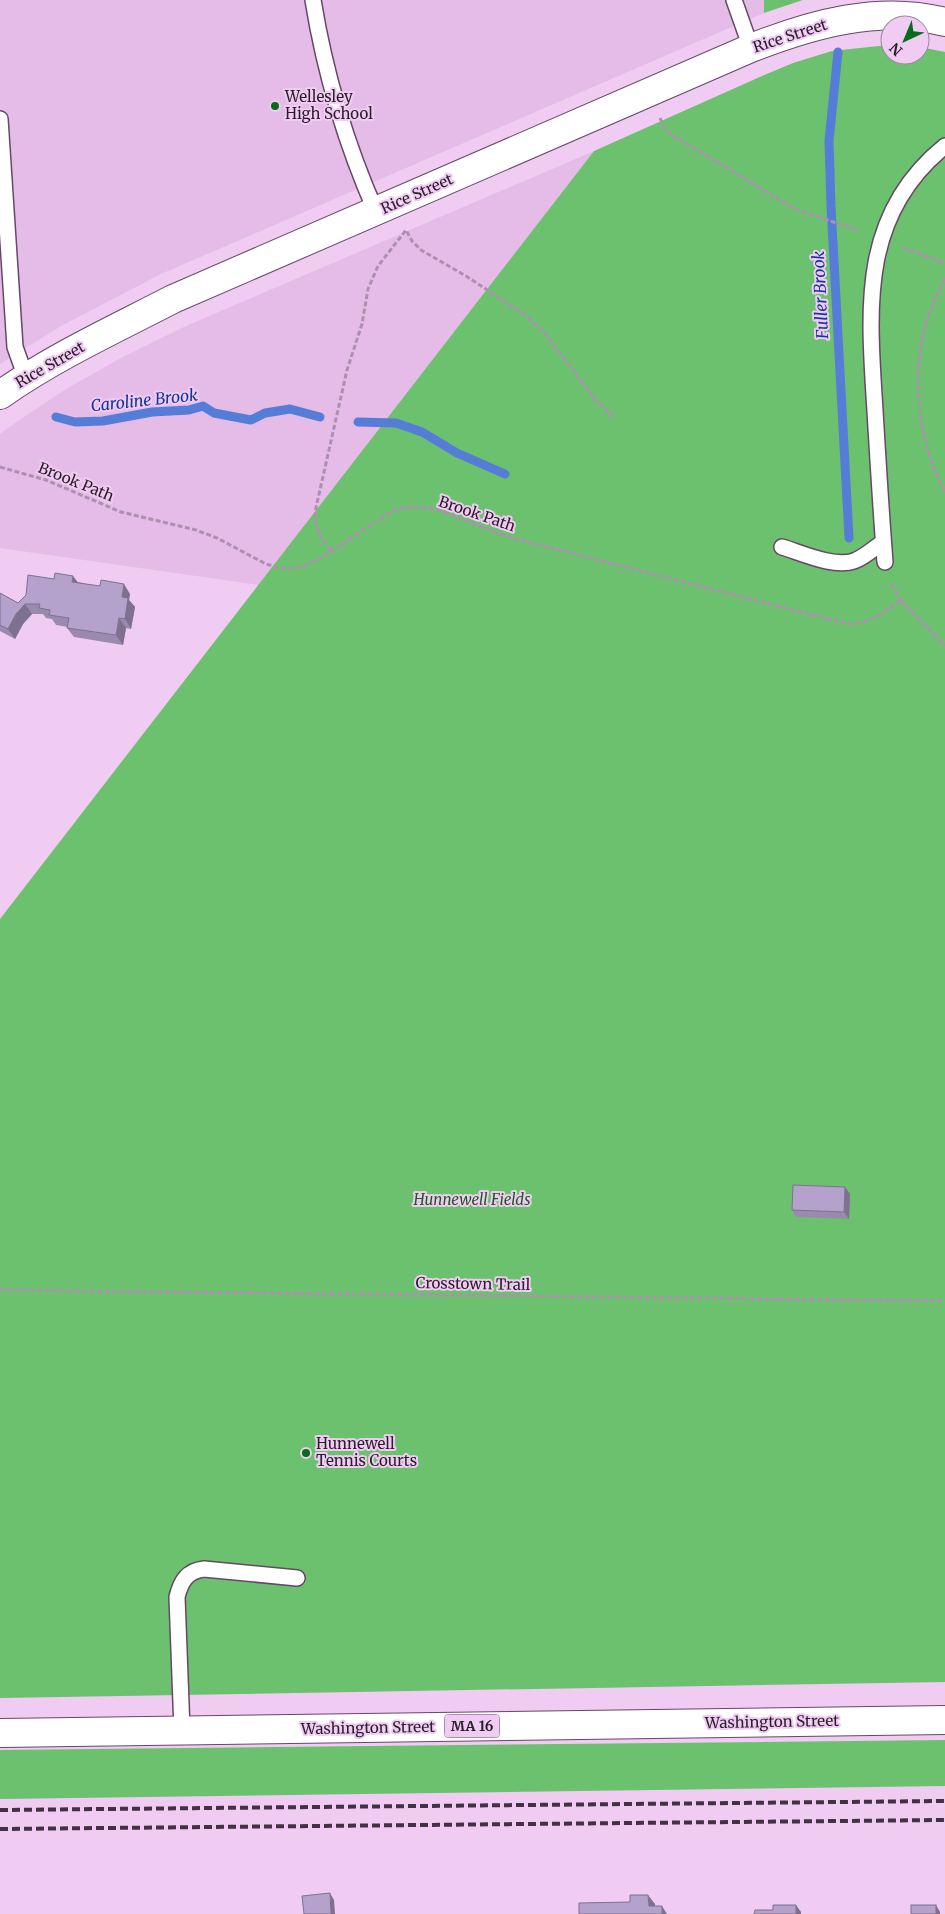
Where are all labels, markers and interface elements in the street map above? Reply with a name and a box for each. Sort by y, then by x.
street label: Rice Street [750,15,830,56]
north arrow [880,15,930,65]
text: N [886,39,906,60]
place label: Wellesley High School [284,87,373,123]
marker: Wellesley High School [269,100,281,112]
street label: Rice Street [378,169,456,218]
water label: Fuller Brook [808,250,832,341]
street label: Rice Street [12,337,88,392]
water label: Caroline Brook [89,384,199,416]
street label: Brook Path [35,458,117,505]
street label: Brook Path [436,491,518,536]
park label: Hunnewell Fields [413,1190,530,1209]
street label: Crosstown Trail [416,1273,531,1294]
place label: Hunnewell Tennis Courts [316,1434,417,1470]
marker: Hunnewell Tennis Courts [300,1447,312,1459]
street label: Washington Street [704,1711,839,1732]
road number: MA 16 [444,1714,500,1738]
street label: Washington Street [300,1717,435,1738]

